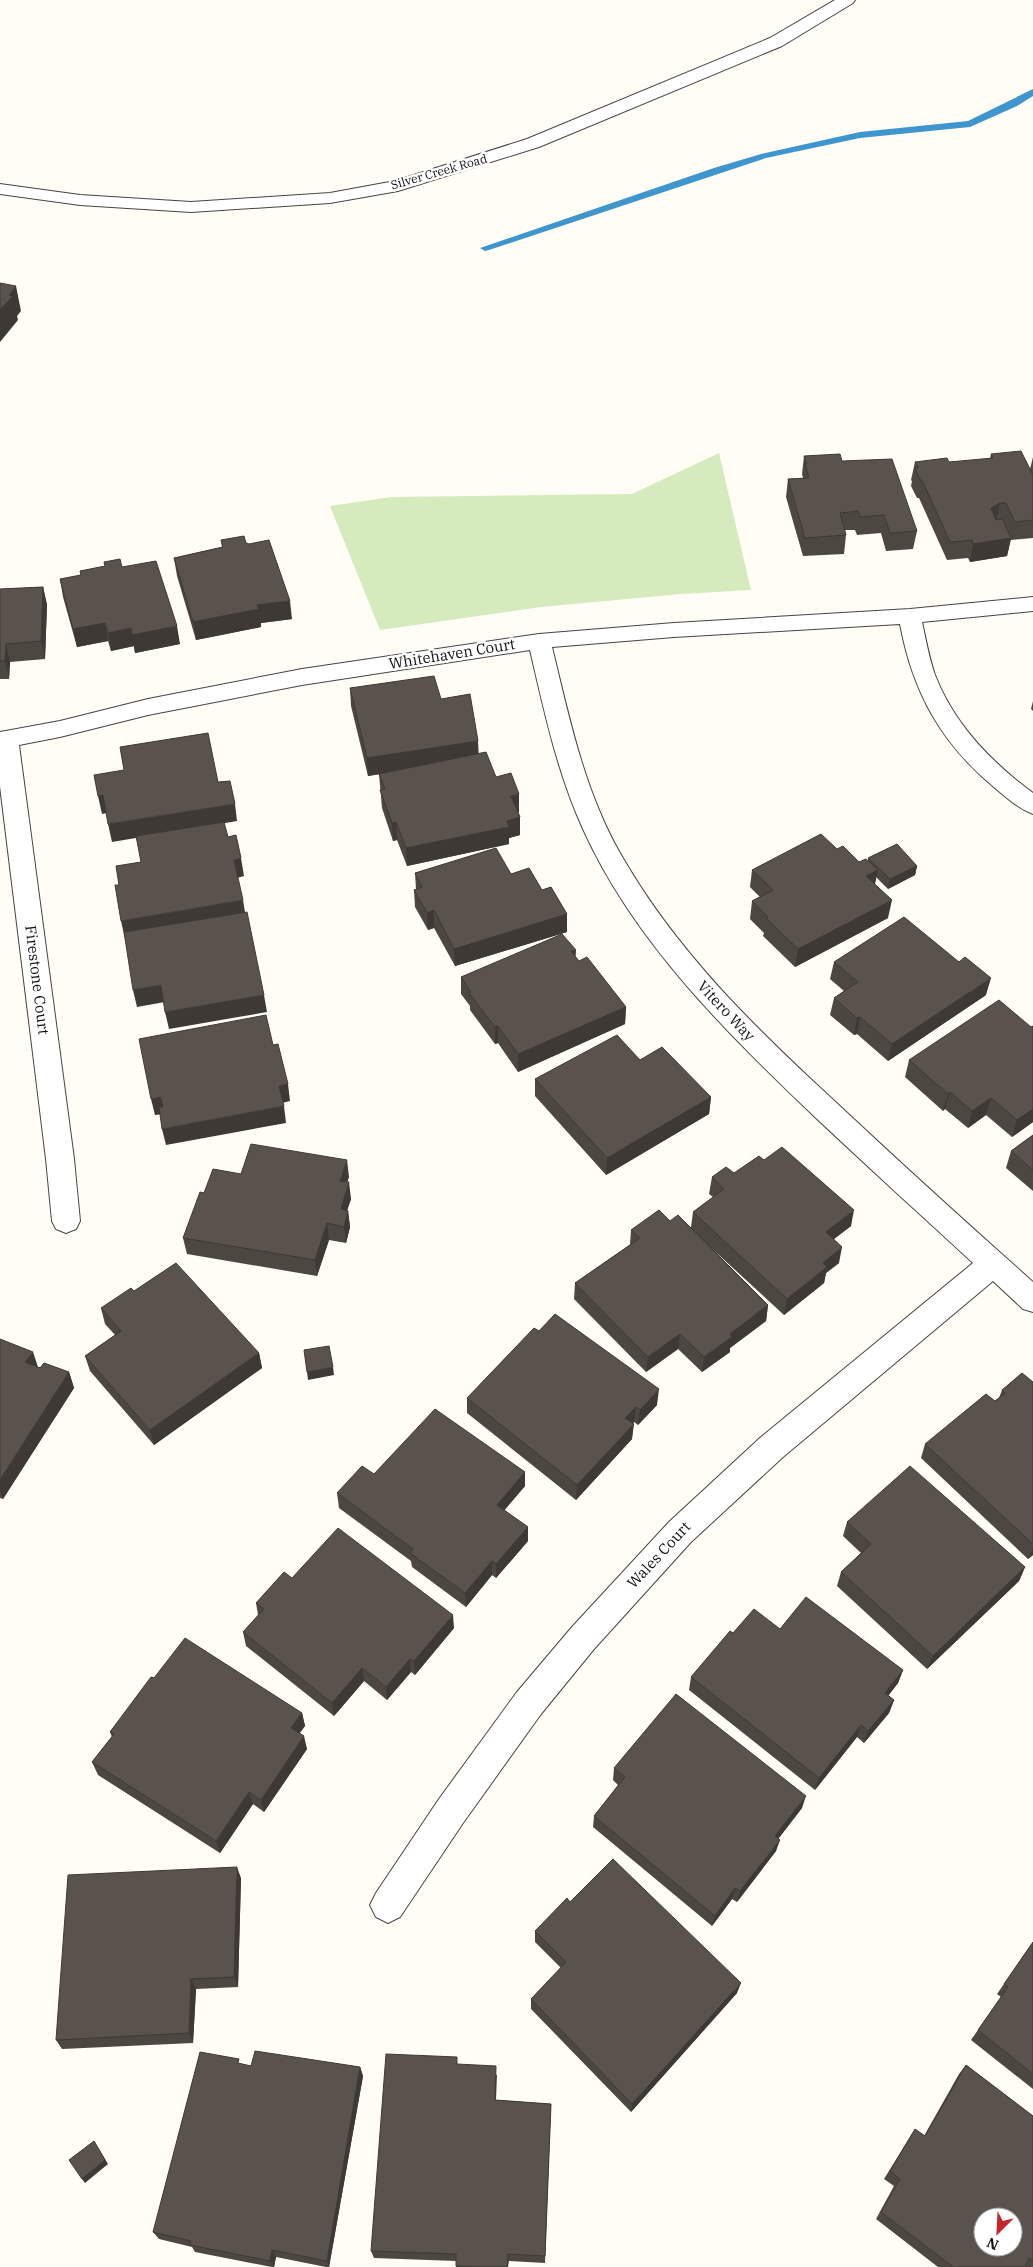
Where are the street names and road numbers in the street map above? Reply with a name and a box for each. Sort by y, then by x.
street label: Silver Creek Road [389,151,489,192]
street label: Whitehaven Court [387,634,516,673]
street label: Firestone Court [21,924,54,1036]
street label: Vitero Way [694,976,759,1045]
street label: Wales Court [623,1517,694,1592]

